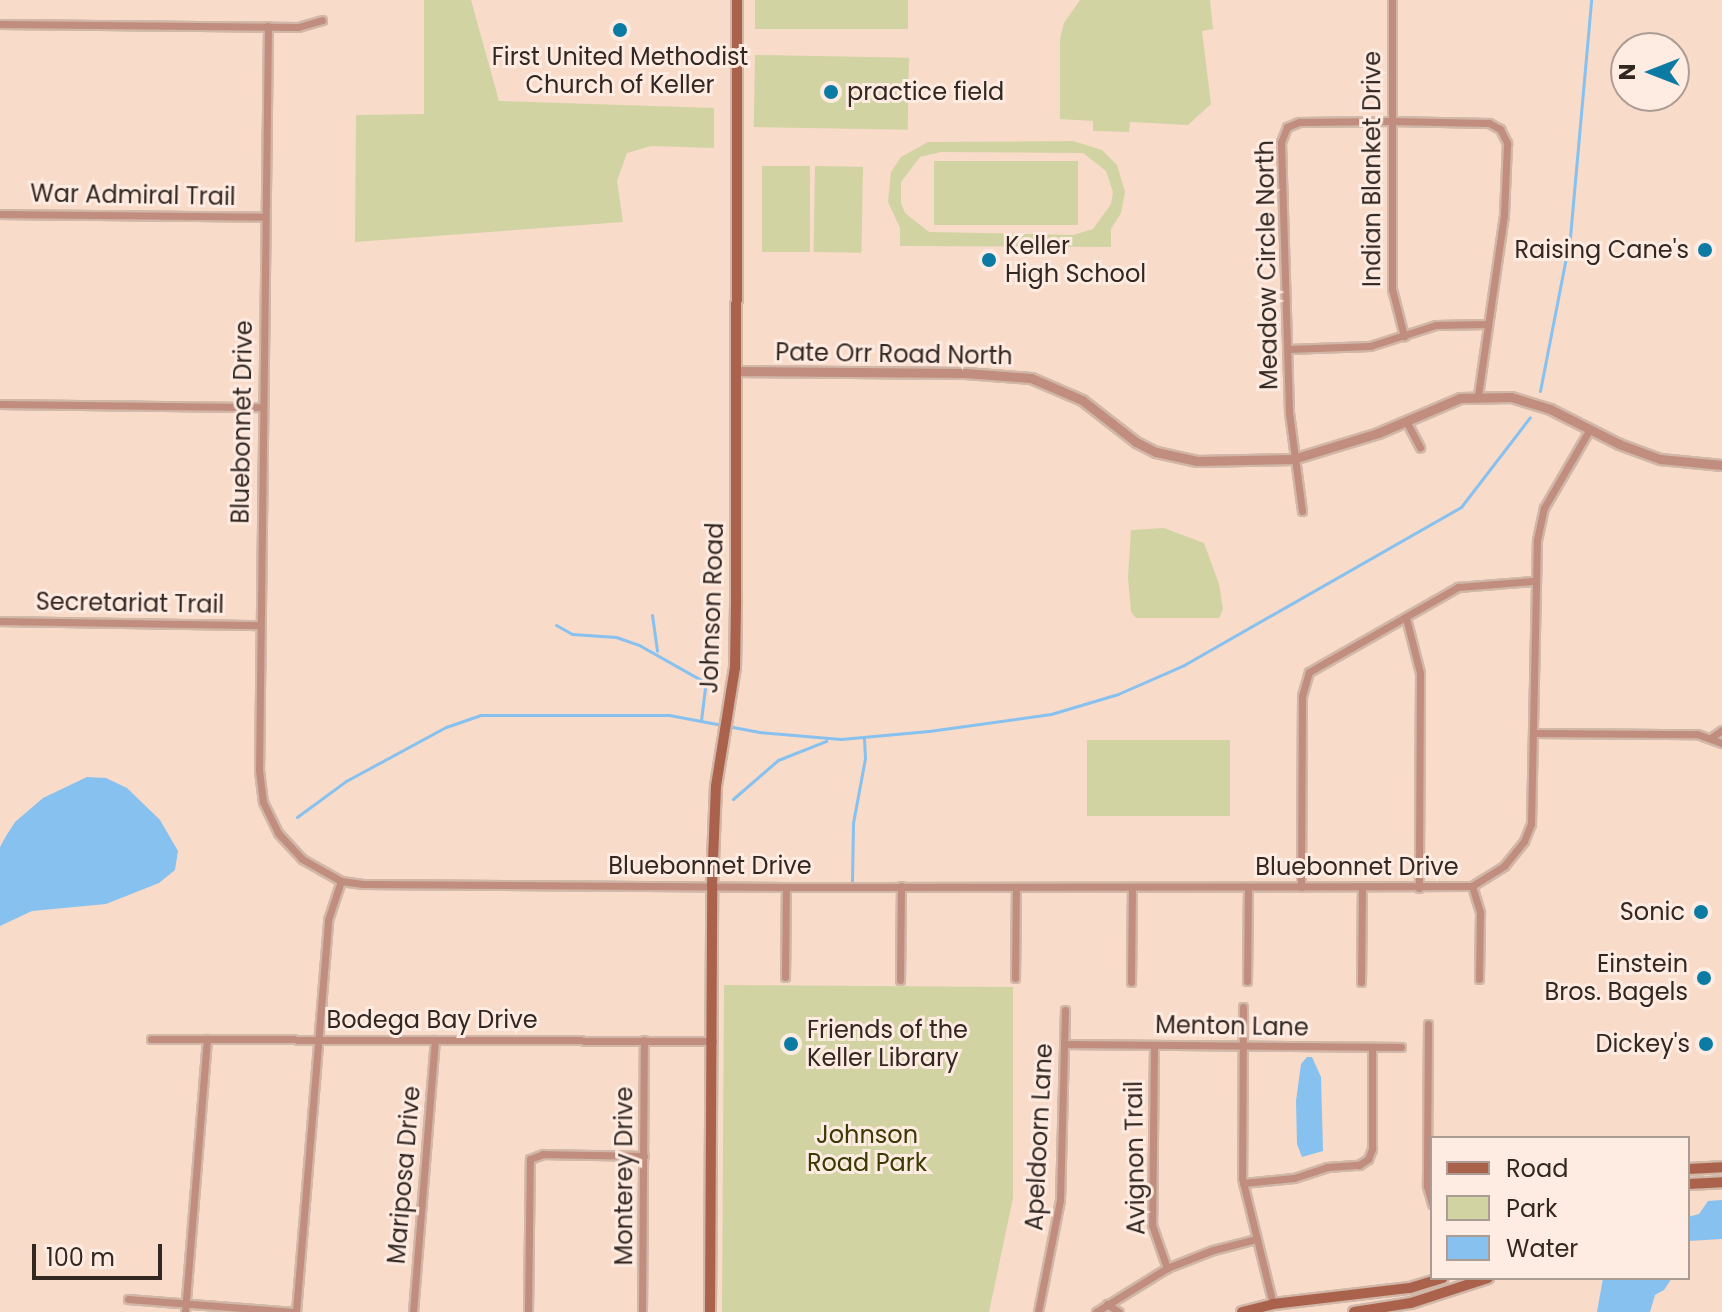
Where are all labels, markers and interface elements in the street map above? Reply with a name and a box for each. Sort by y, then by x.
marker: First United Methodist Church of Keller [611,21,629,39]
north arrow [1610,32,1690,112]
place label: First United Methodist Church of Keller [492,43,748,99]
street label: Indian Blanket Drive [1358,51,1386,287]
text: N [1612,64,1643,80]
place label: practice field [847,78,1004,106]
marker: practice field [822,83,840,101]
street label: Meadow Circle North [1250,140,1284,390]
street label: War Admiral Trail [30,179,236,211]
place label: Keller High School [1005,232,1146,288]
place label: Raising Cane's [1515,236,1689,264]
marker: Raising Cane's [1696,241,1714,259]
marker: Keller High School [980,251,998,269]
street label: Bluebonnet Drive [226,320,258,524]
street label: Pate Orr Road North [775,338,1013,370]
street label: Johnson Road [695,522,729,694]
street label: Secretariat Trail [36,587,224,619]
street label: Bluebonnet Drive [608,852,812,880]
street label: Bluebonnet Drive [1255,853,1459,881]
place label: Sonic [1620,898,1685,926]
marker: Sonic [1692,903,1710,921]
place label: Einstein Bros. Bagels [1545,950,1688,1006]
marker: Einstein Bros. Bagels [1695,969,1713,987]
street label: Bodega Bay Drive [326,1006,538,1034]
street label: Menton Lane [1155,1010,1309,1042]
place label: Friends of the Keller Library [807,1016,968,1072]
place label: Dickey's [1595,1030,1690,1058]
marker: Friends of the Keller Library [782,1035,800,1053]
marker: Dickey's [1697,1035,1715,1053]
street label: Apeldoorn Lane [1020,1043,1058,1231]
street label: Avignon Trail [1119,1081,1151,1235]
street label: Mariposa Drive [382,1085,426,1265]
street label: Monterey Drive [610,1087,638,1265]
park label: Johnson Road Park [807,1121,927,1177]
legend [1430,1136,1690,1280]
text: Road [1506,1152,1568,1185]
text: Park [1506,1192,1557,1225]
scale bar [36,1228,166,1278]
text: Water [1506,1232,1578,1265]
text: 100 m [46,1241,115,1274]

